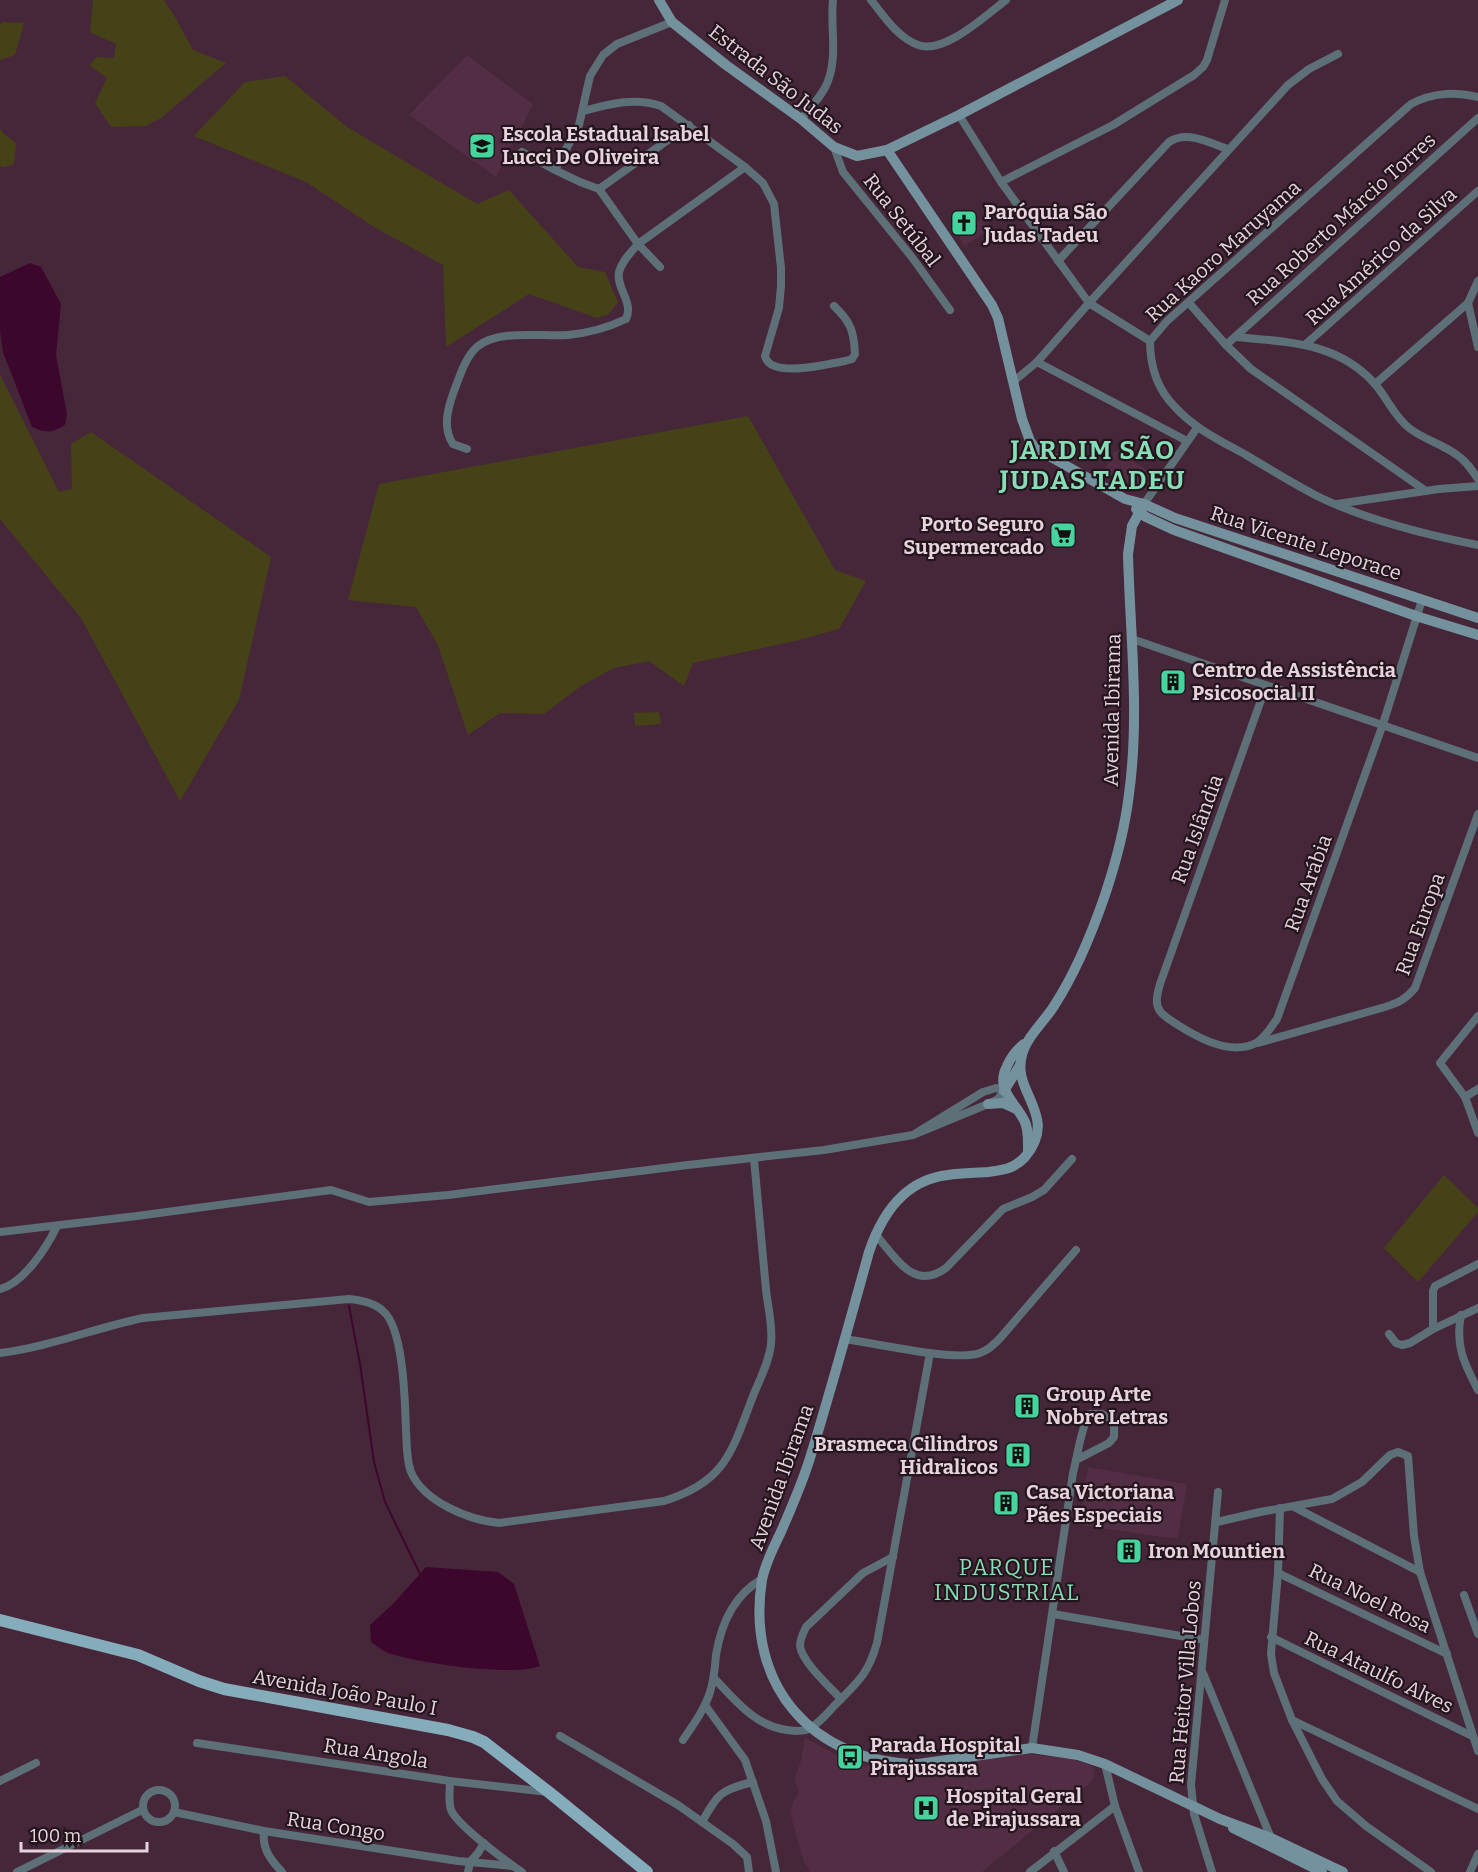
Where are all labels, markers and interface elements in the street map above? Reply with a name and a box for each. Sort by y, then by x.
street label: Estrada São Judas [704,19,848,139]
place label: Escola Estadual Isabel Lucci De Oliveira [502,122,710,169]
street label: Rua Roberto Márcio Torres [1242,128,1440,310]
school or university icon: Escola Estadual Isabel Lucci De Oliveira [467,131,497,161]
street label: Rua Setúbal [858,169,946,271]
street label: Rua Kaoro Maruyama [1141,175,1305,327]
street label: Rua Américo da Silva [1301,182,1461,330]
place label: Paróquia São Judas Tadeu [983,200,1108,247]
church icon: Paróquia São Judas Tadeu [949,208,979,238]
district label: JARDIM SÃO JUDAS TADEU [998,435,1186,496]
street label: Rua Vicente Leporace [1207,501,1405,585]
place label: Porto Seguro Supermercado [903,512,1044,559]
supermarket icon: Porto Seguro Supermercado [1048,520,1078,550]
street label: Avenida Ibirama [1099,633,1125,787]
place label: Centro de Assistência Psicosocial II [1192,658,1396,705]
building icon: Centro de Assistência Psicosocial II [1158,667,1188,697]
street label: Rua Islândia [1166,771,1228,887]
street label: Rua Arábia [1279,831,1337,935]
street label: Rua Europa [1390,869,1450,979]
place label: Group Arte Nobre Letras [1046,1382,1168,1429]
building icon: Group Arte Nobre Letras [1012,1391,1042,1421]
street label: Avenida Ibirama [744,1401,818,1553]
place label: Brasmeca Cilindros Hidralicos [814,1432,998,1479]
building icon: Brasmeca Cilindros Hidralicos [1003,1440,1033,1470]
place label: Casa Victoriana Pães Especiais [1026,1480,1174,1527]
building icon: Casa Victoriana Pães Especiais [991,1488,1021,1518]
building icon: Iron Mountien [1114,1536,1144,1566]
place label: Iron Mountien [1148,1539,1285,1563]
district label: PARQUE INDUSTRIAL [934,1554,1080,1606]
street label: Rua Noel Rosa [1305,1558,1435,1638]
street label: Rua Heitor Villa Lobos [1164,1579,1206,1785]
street label: Rua Ataulfo Alves [1301,1626,1457,1718]
street label: Avenida João Paulo I [251,1664,439,1720]
street label: Rua Angola [322,1733,430,1773]
place label: Parada Hospital Pirajussara [870,1733,1020,1780]
bus stop icon: Parada Hospital Pirajussara [835,1742,865,1772]
place label: Hospital Geral de Pirajussara [946,1784,1082,1831]
hospital icon: Hospital Geral de Pirajussara [911,1793,941,1823]
street label: Rua Congo [285,1806,387,1846]
scale bar [21,1815,147,1853]
text: 100 m [30,1825,81,1847]

